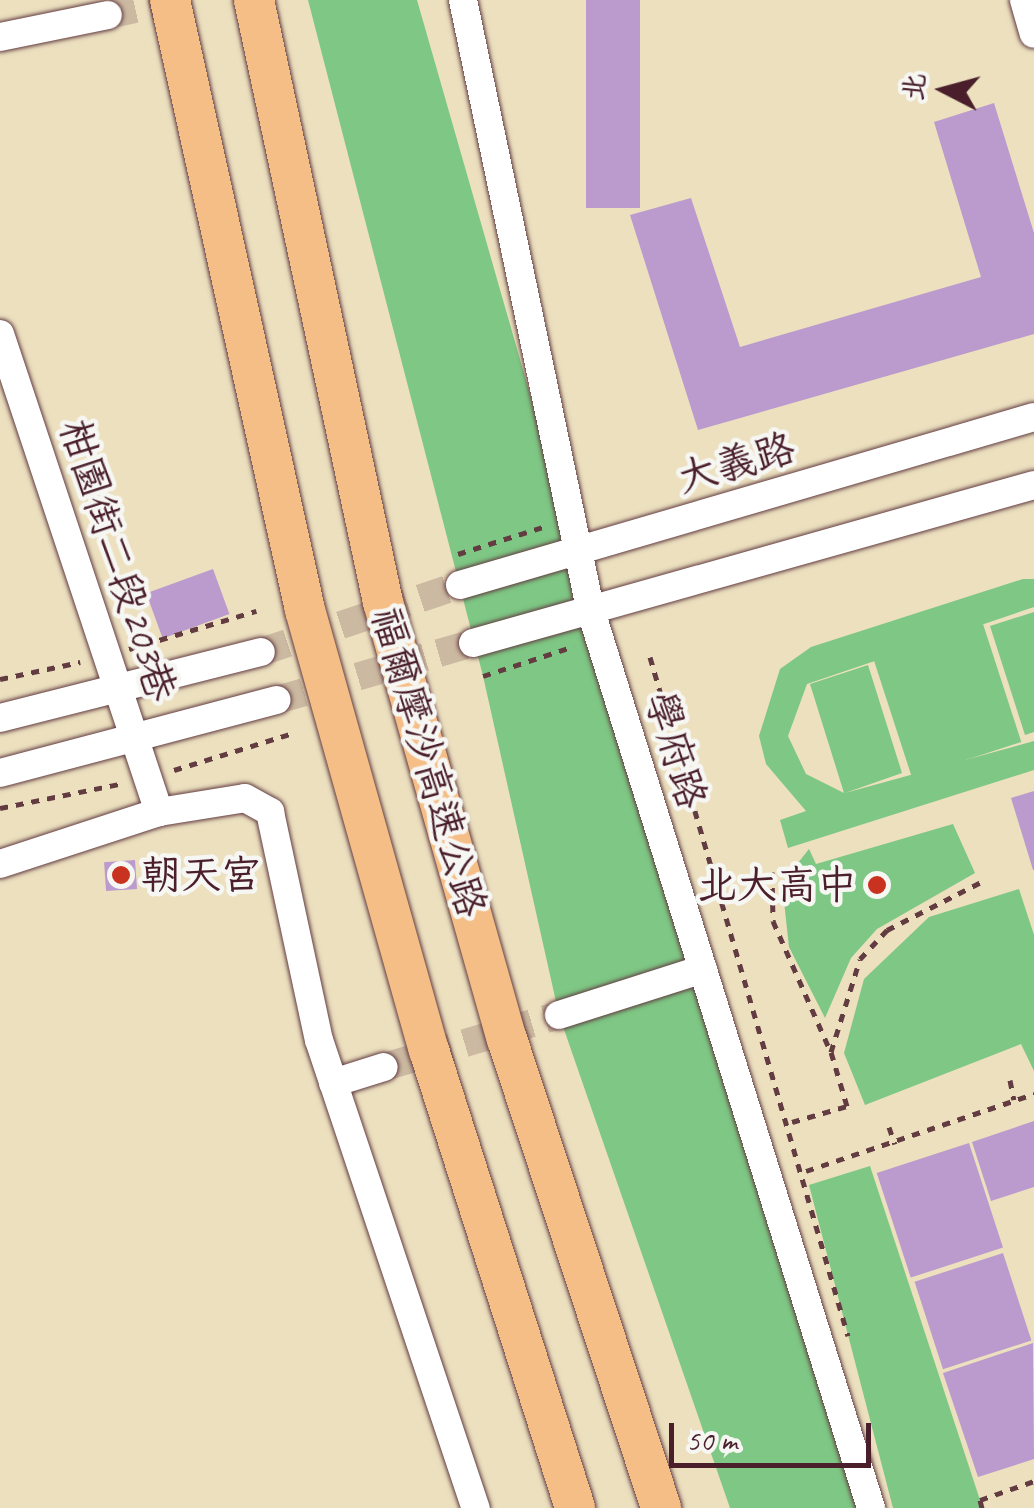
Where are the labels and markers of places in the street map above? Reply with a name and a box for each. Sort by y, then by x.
place label: 朝天宮 [141,851,261,899]
place label: 北大高中 [697,861,857,909]
marker: 朝天宮 [110,864,132,886]
marker: 北大高中 [866,874,888,896]

